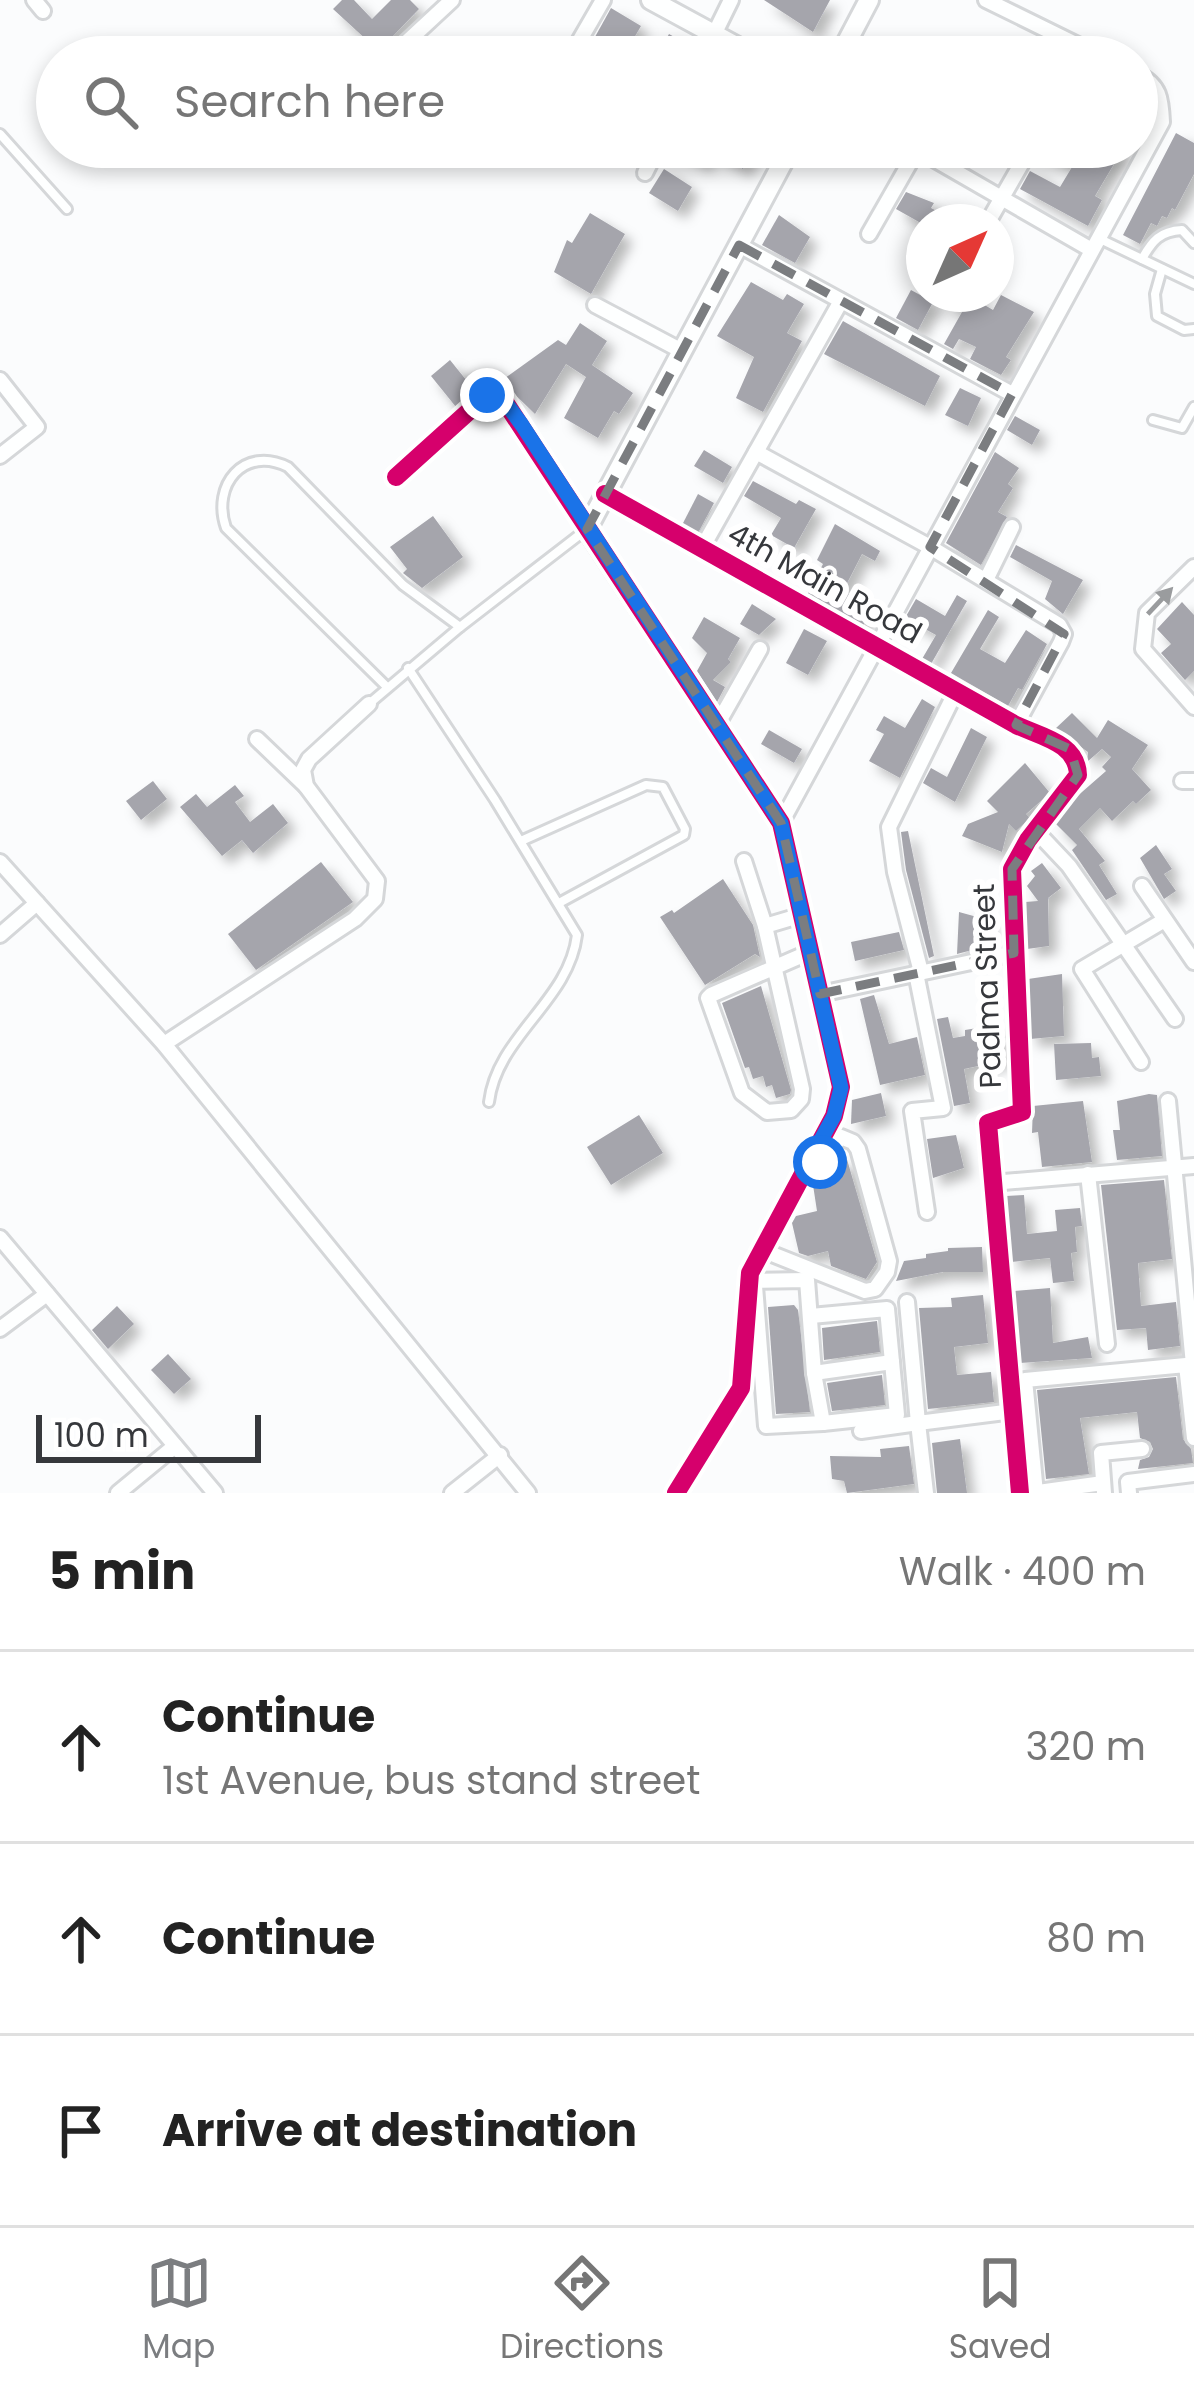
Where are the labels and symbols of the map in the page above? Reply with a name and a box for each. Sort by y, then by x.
north arrow [906,204,1014,312]
route end [460,368,514,422]
street label: 4th Main Road [720,512,930,654]
one-way arrow [1146,587,1174,616]
street label: Padma Street [962,883,1012,1089]
route start [793,1135,847,1189]
scale bar [36,1409,261,1462]

